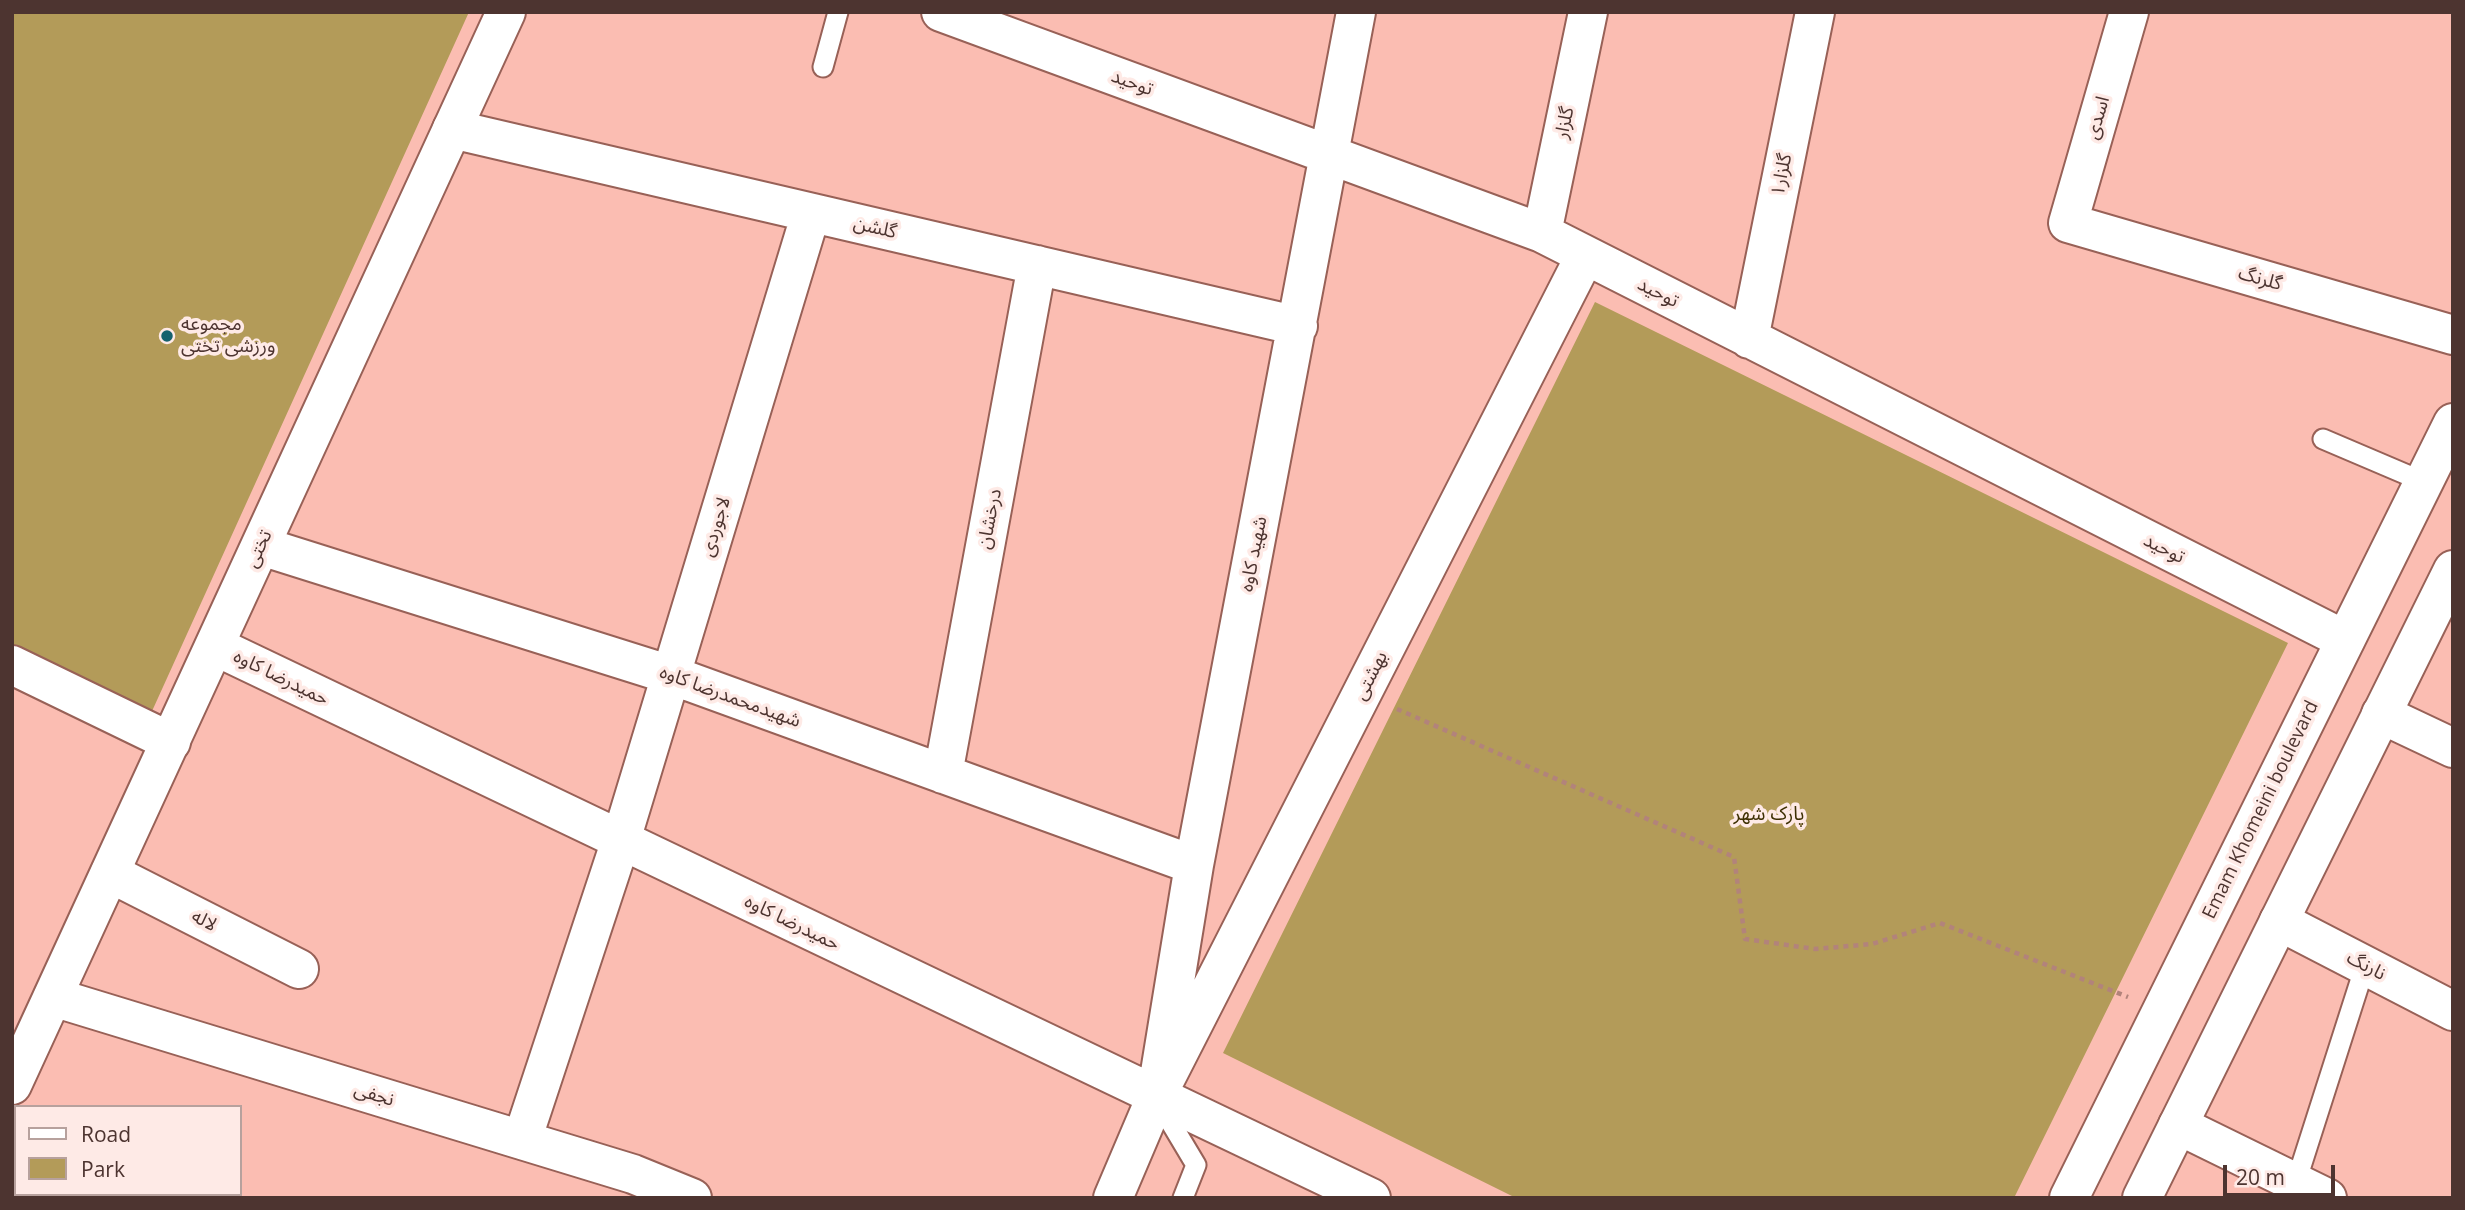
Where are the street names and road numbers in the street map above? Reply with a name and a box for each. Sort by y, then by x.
street label: توحید [1108,65,1156,101]
street label: اسدی [2081,94,2115,142]
street label: گلزار [1551,105,1579,141]
street label: گلزار۱ [1767,152,1797,198]
street label: گلشن [851,212,899,244]
street label: گلرنگ [2236,262,2284,296]
street label: توحید [1634,273,1682,313]
street label: درخشان [973,487,1007,551]
street label: لاجوردی [696,494,736,560]
street label: شهید کاوه [1236,514,1272,594]
street label: تختی [240,527,278,571]
street label: توحید [2140,529,2188,569]
street label: حمیدرضا کاوه [230,645,332,711]
street label: بهشتی [1349,648,1393,704]
street label: شهیدمحمدرضا کاوه [656,661,804,733]
street label: Emam Khomeini boulevard [2198,697,2324,923]
street label: حمیدرضا کاوه [741,890,843,956]
street label: لاله [188,905,220,937]
street label: نارنگ [2343,946,2389,986]
street label: نجفی [351,1078,397,1112]

